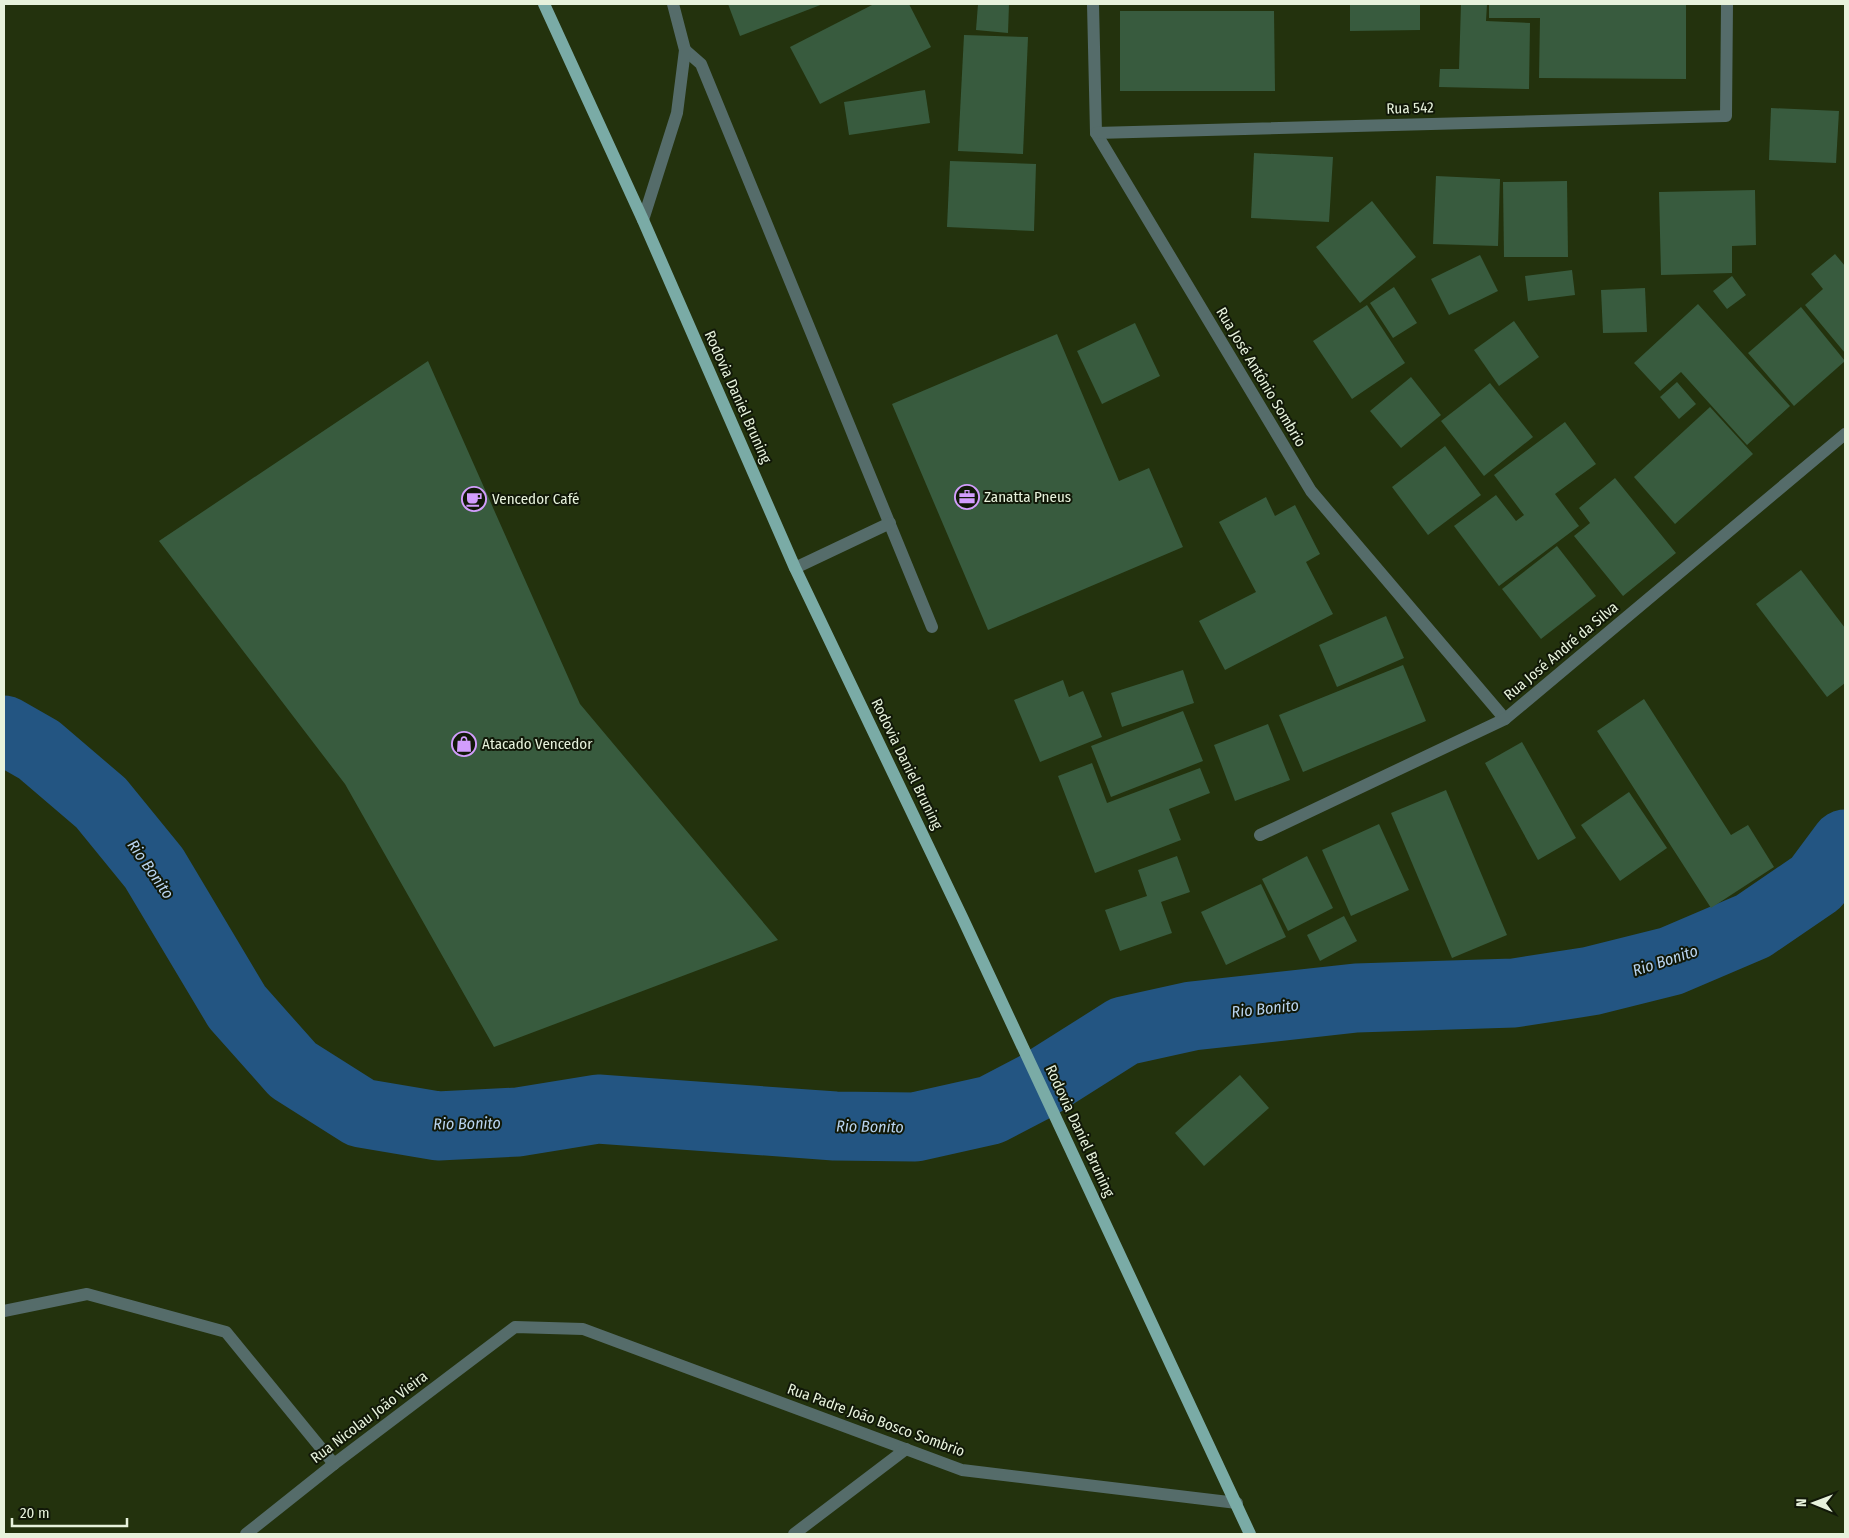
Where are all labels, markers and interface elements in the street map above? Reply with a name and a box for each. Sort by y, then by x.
street label: Rua 542 [1386,98,1434,118]
street label: Rua José Antônio Sombrio [1212,304,1310,450]
street label: Rodovia Daniel Bruning [701,328,775,466]
office icon: Zanatta Pneus [954,484,980,510]
cafe icon: Vencedor Café [461,486,487,512]
place label: Zanatta Pneus [984,488,1071,506]
place label: Vencedor Café [492,490,579,508]
street label: Rua José André da Silva [1500,598,1622,704]
street label: Rodovia Daniel Bruning [867,696,947,832]
shop icon: Atacado Vencedor [451,731,477,757]
place label: Atacado Vencedor [482,735,593,753]
water label: Rio Bonito [123,836,178,902]
water label: Rio Bonito [1630,941,1700,980]
water label: Rio Bonito [1230,996,1300,1021]
street label: Rodovia Daniel Bruning [1042,1062,1118,1200]
water label: Rio Bonito [433,1113,501,1134]
water label: Rio Bonito [836,1116,904,1137]
street label: Rua Nicolau João Vieira [307,1367,431,1467]
street label: Rua Padre João Bosco Sombrio [785,1379,967,1461]
north arrow [1789,1478,1839,1528]
scale bar [12,1496,128,1528]
text: N [1793,1498,1810,1507]
text: 20 m [20,1504,50,1522]

